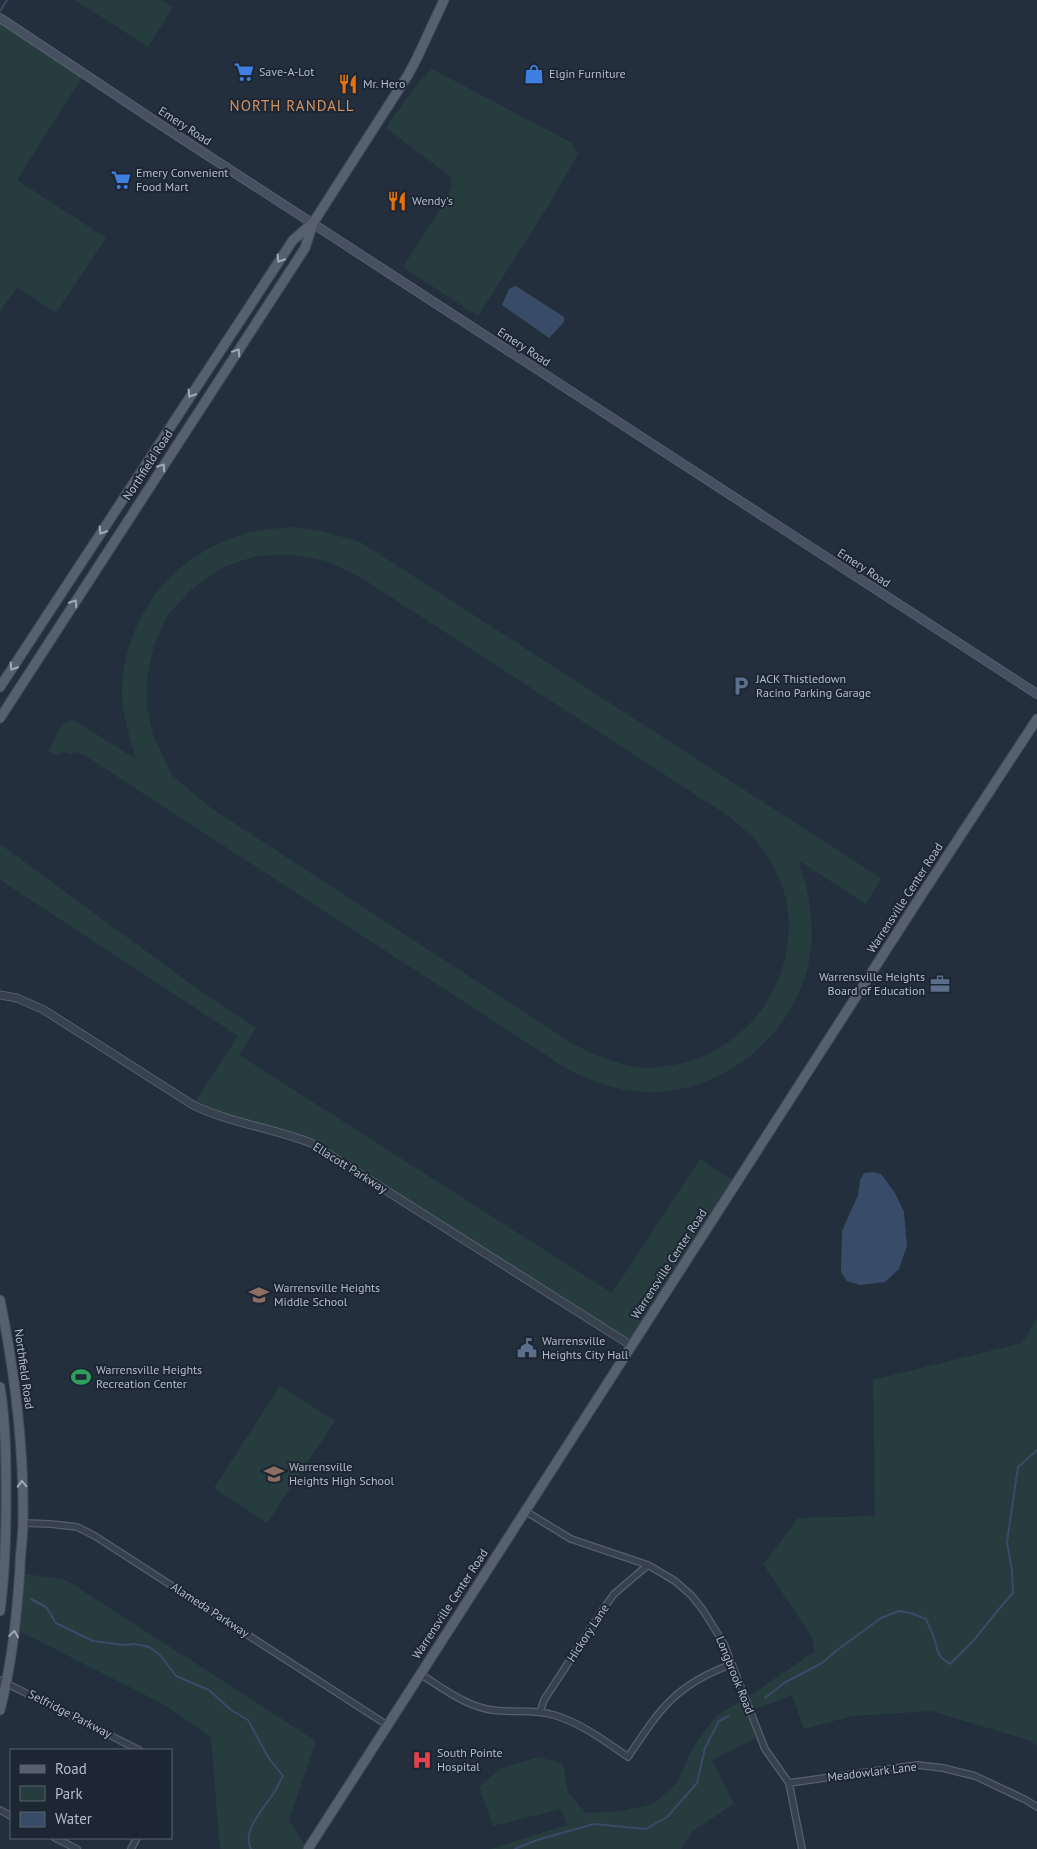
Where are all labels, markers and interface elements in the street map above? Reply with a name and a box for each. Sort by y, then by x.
supermarket icon: Save-A-Lot [233,61,255,83]
shop icon: Elgin Furniture [523,63,545,85]
place label: Save-A-Lot [259,64,314,79]
place label: Elgin Furniture [549,66,626,81]
restaurant icon: Mr. Hero [337,73,359,95]
place label: Mr. Hero [363,76,405,91]
district label: NORTH RANDALL [230,96,354,115]
street label: Emery Road [156,103,215,148]
place label: Emery Convenient Food Mart [136,165,228,194]
supermarket icon: Emery Convenient Food Mart [110,169,132,191]
restaurant icon: Wendy's [386,190,408,212]
place label: Wendy's [412,193,453,208]
one-way arrow [277,253,286,262]
street label: Emery Road [495,324,554,369]
one-way arrow [230,349,240,358]
one-way arrow [188,389,197,398]
street label: Northfield Road [119,427,176,503]
one-way arrow [156,463,165,472]
one-way arrow [99,525,108,534]
street label: Emery Road [835,545,894,590]
one-way arrow [67,599,77,608]
one-way arrow [10,661,20,670]
place label: JACK Thistledown Racino Parking Garage [755,671,871,700]
parking icon: JACK Thistledown Racino Parking Garage [730,675,752,697]
street label: Warrensville Center Road [863,840,946,956]
place label: Warrensville Heights Board of Education [819,969,925,998]
office icon: Warrensville Heights Board of Education [929,973,951,995]
street label: Ellacott Parkway [310,1139,391,1197]
street label: Warrensville Center Road [627,1206,710,1322]
place label: Warrensville Heights Middle School [274,1280,380,1309]
school or university icon: Warrensville Heights Middle School [248,1284,270,1306]
street label: Northfield Road [11,1328,38,1410]
place label: Warrensville Heights City Hall [542,1333,629,1362]
public building icon: Warrensville Heights City Hall [516,1337,538,1359]
place label: Warrensville Heights Recreation Center [96,1362,202,1391]
sports icon: Warrensville Heights Recreation Center [70,1366,92,1388]
place label: Warrensville Heights High School [289,1459,394,1488]
school or university icon: Warrensville Heights High School [263,1463,285,1485]
one-way arrow [17,1479,27,1487]
street label: Warrensville Center Road [408,1546,491,1662]
street label: Alameda Parkway [168,1579,253,1641]
street label: Hickory Lane [563,1601,612,1664]
one-way arrow [8,1630,19,1638]
street label: Longbrook Road [713,1634,758,1716]
street label: Selfridge Parkway [26,1686,115,1741]
place label: South Pointe Hospital [437,1745,503,1774]
legend [10,1749,172,1839]
hospital icon: South Pointe Hospital [411,1749,433,1771]
text: Road [55,1759,87,1778]
street label: Meadowlark Lane [826,1759,917,1784]
text: Park [55,1784,83,1803]
text: Water [55,1809,92,1828]

